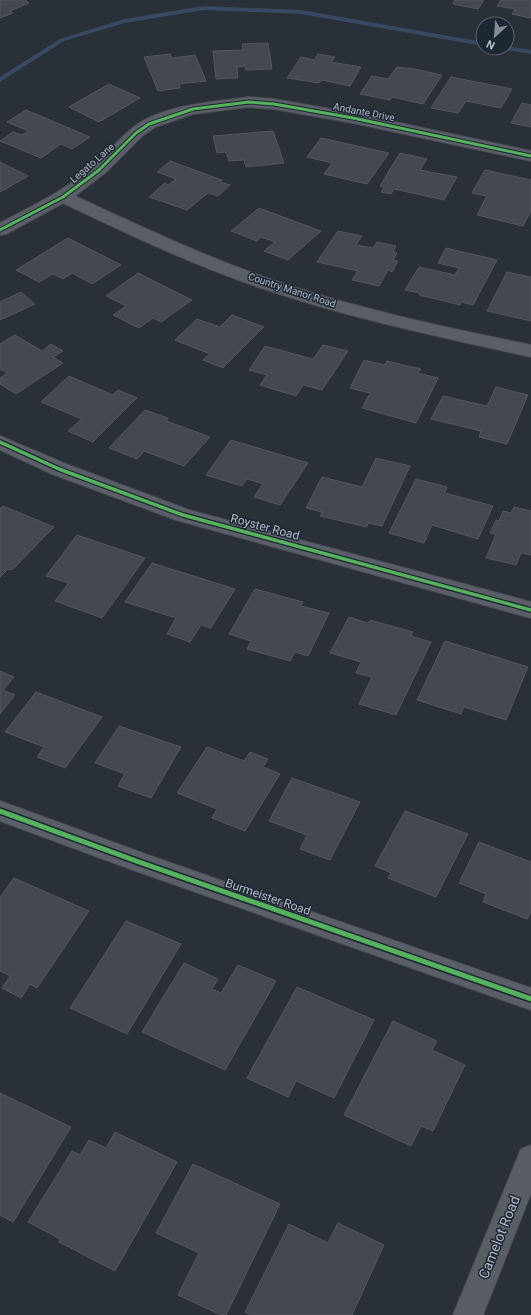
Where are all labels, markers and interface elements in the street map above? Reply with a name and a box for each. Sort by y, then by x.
north arrow [475,16,515,56]
text: N [484,37,497,52]
street label: Andante Drive [332,101,396,123]
street label: Legato Lane [68,141,116,185]
street label: Country Manor Road [247,271,337,309]
street label: Royster Road [229,511,301,543]
street label: Burmeister Road [224,876,312,918]
street label: Camelot Road [475,1193,523,1281]

